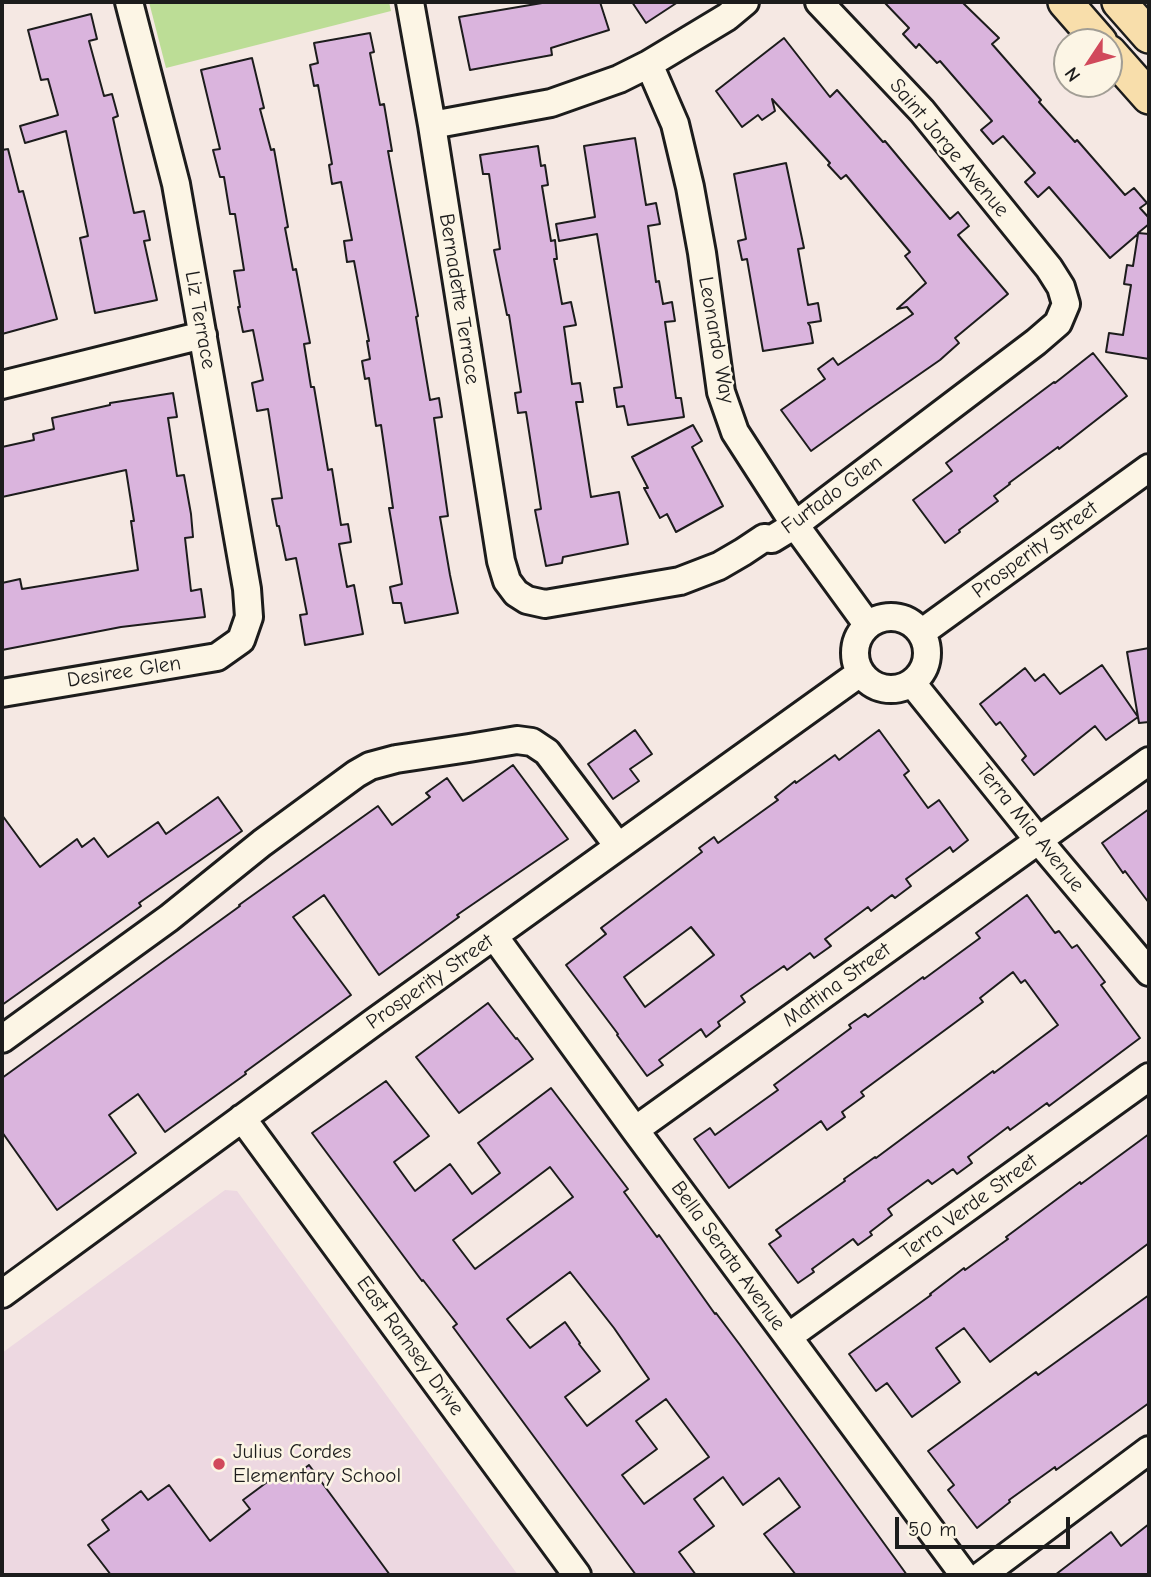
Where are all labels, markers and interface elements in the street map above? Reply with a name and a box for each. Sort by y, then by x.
north arrow [1053,28,1123,98]
text: N [1060,63,1085,86]
street label: Saint Jorge Avenue [884,74,1014,222]
street label: Bernadette Terrace [433,212,485,386]
street label: Liz Terrace [179,269,221,371]
street label: Leonardo Way [692,275,740,405]
street label: Furtado Glen [777,450,887,540]
street label: Prosperity Street [967,496,1103,604]
street label: Desiree Glen [65,651,183,693]
street label: Terra Mia Avenue [970,759,1090,897]
street label: Prosperity Street [362,929,498,1035]
street label: Mattina Street [778,937,896,1033]
street label: Terra Verde Street [895,1149,1043,1265]
street label: Bella Serata Avenue [665,1176,791,1336]
street label: East Ramsey Drive [351,1271,469,1421]
place label: Julius Cordes Elementary School [233,1439,401,1489]
marker: Julius Cordes Elementary School [211,1456,227,1472]
scale bar [899,1504,1074,1548]
text: 50 m [908,1517,957,1541]

